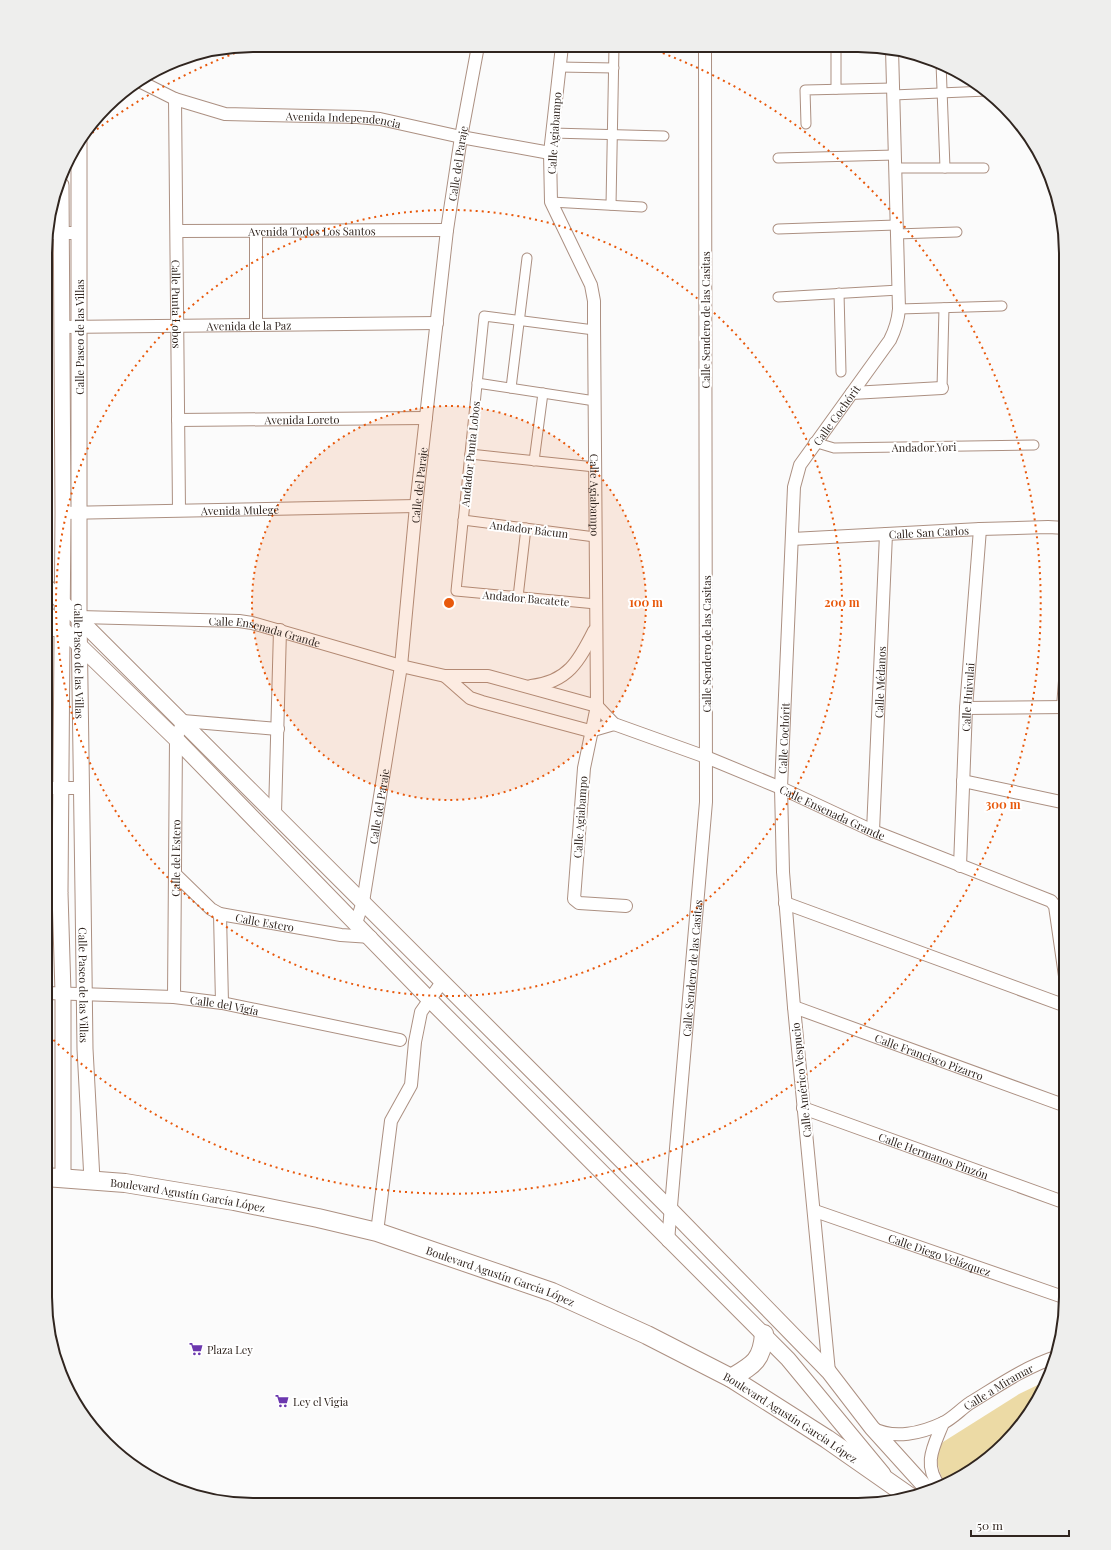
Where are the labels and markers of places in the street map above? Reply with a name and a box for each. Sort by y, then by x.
centre of rings [442,596,456,610]
supermarket icon: Plaza Ley [188,1341,204,1357]
place label: Plaza Ley [207,1342,253,1357]
supermarket icon: Ley el Vigia [274,1393,290,1409]
place label: Ley el Vigia [293,1394,349,1409]

